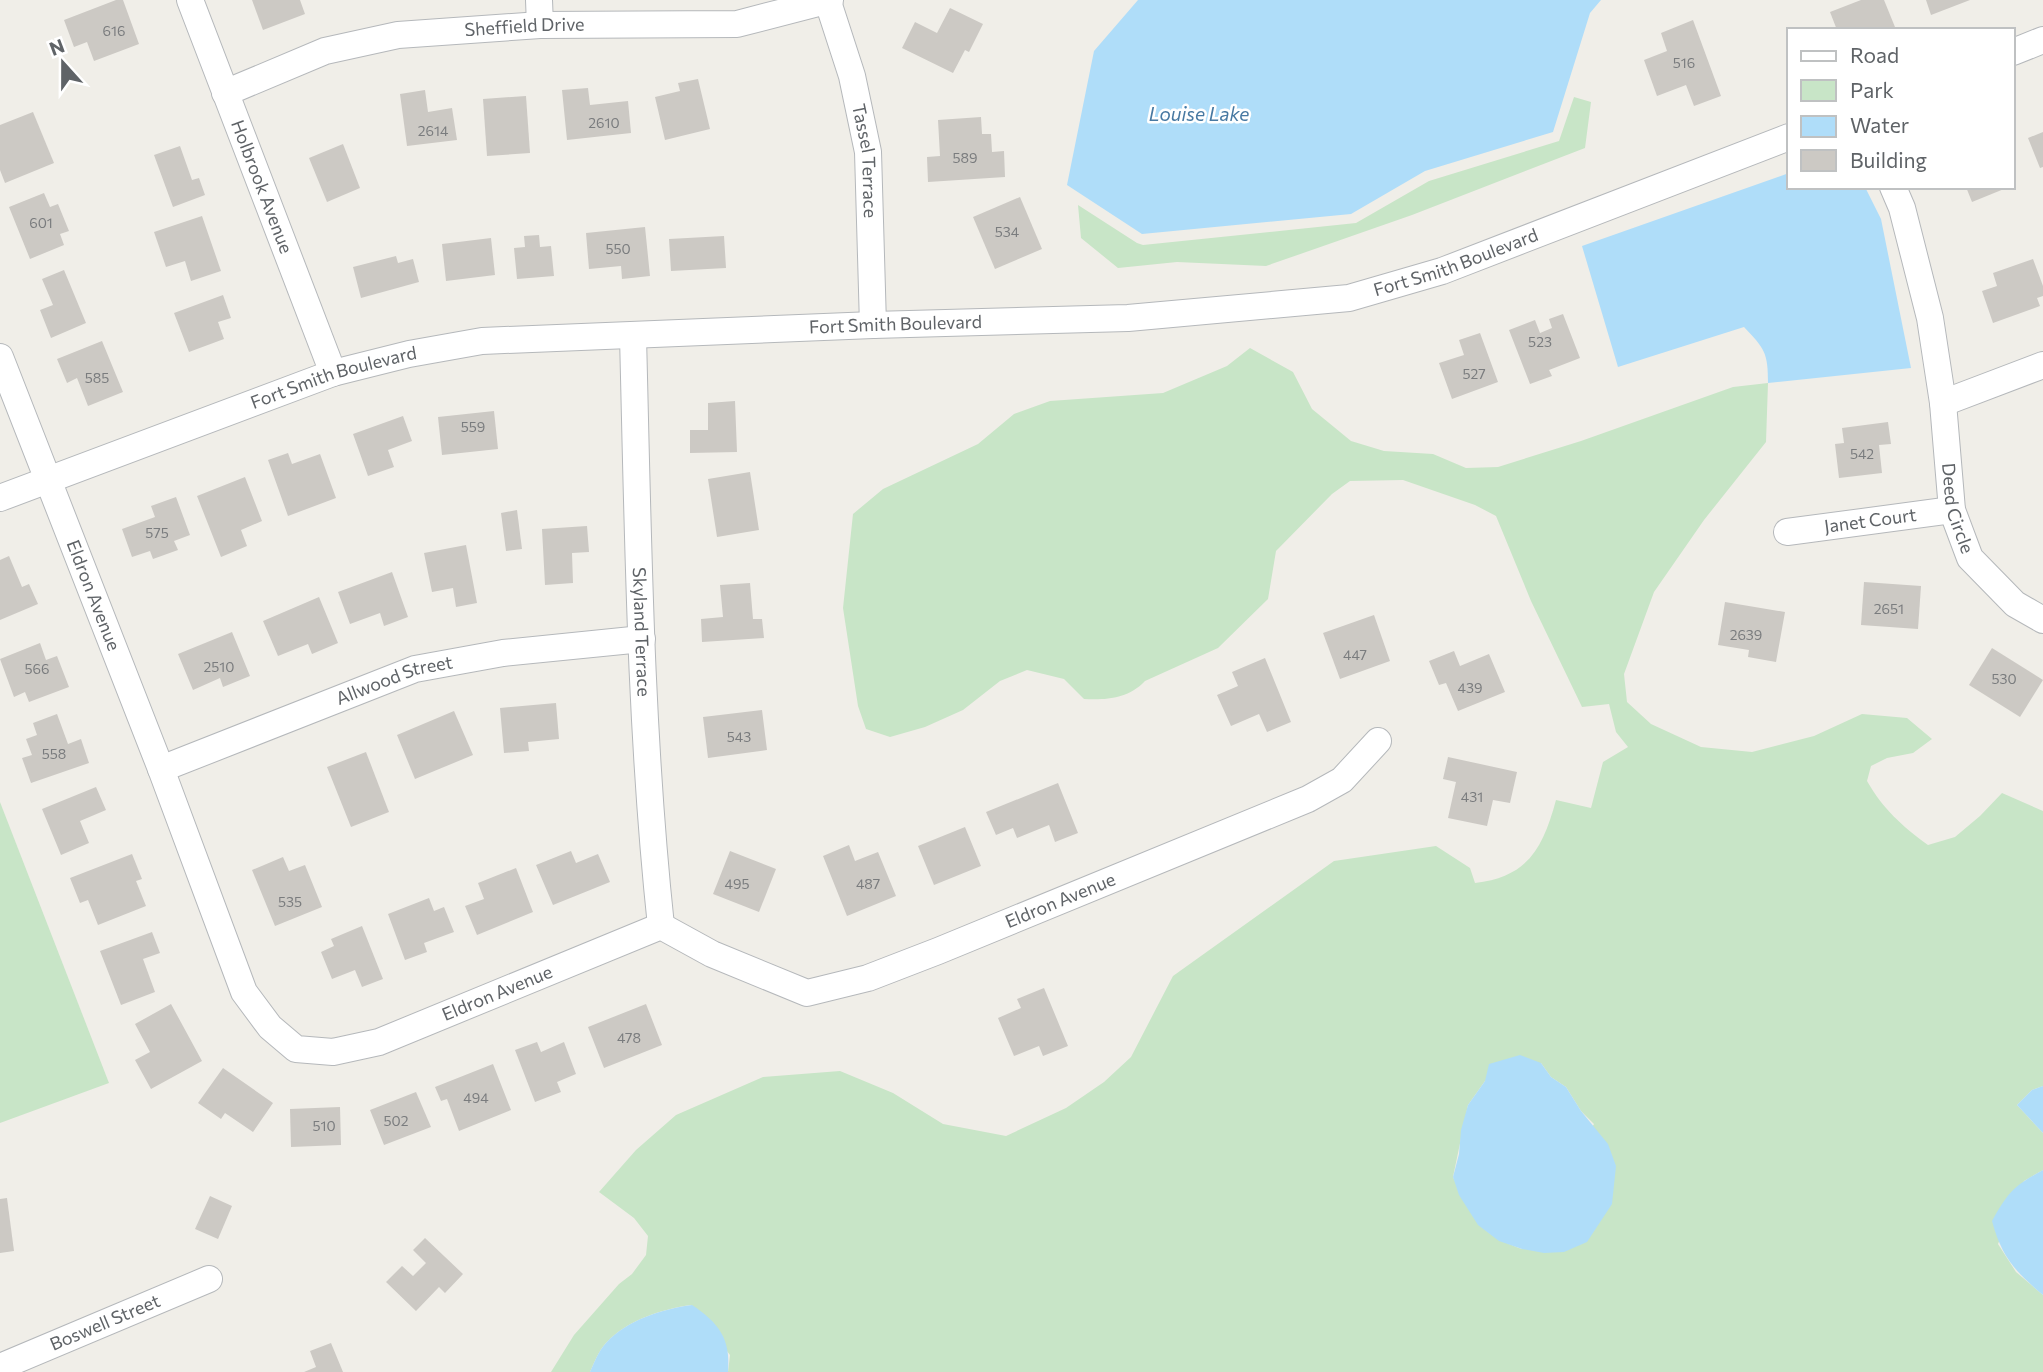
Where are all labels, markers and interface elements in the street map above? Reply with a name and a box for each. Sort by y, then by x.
street label: Sheffield Drive [464,13,585,40]
house number: 616 [103,22,125,39]
north arrow [28,28,98,98]
legend [1787,28,2015,189]
text: N [46,33,68,60]
text: Road [1850,42,1899,67]
house number: 516 [1673,54,1695,71]
text: Park [1850,77,1894,102]
street label: Tassel Terrace [848,102,882,218]
water label: Louise Lake [1149,102,1249,125]
text: Water [1850,112,1909,137]
house number: 2610 [588,114,620,131]
street label: Holbrook Avenue [227,117,298,256]
house number: 2614 [418,122,449,139]
text: Building [1850,147,1927,172]
house number: 589 [952,149,978,166]
house number: 601 [29,214,53,231]
house number: 534 [995,223,1020,240]
street label: Fort Smith Boulevard [1371,223,1541,300]
house number: 550 [605,240,631,257]
street label: Fort Smith Boulevard [809,310,982,338]
house number: 523 [1528,333,1552,350]
street label: Fort Smith Boulevard [247,341,418,413]
house number: 527 [1462,365,1486,382]
house number: 585 [85,369,109,386]
house number: 559 [461,418,485,435]
house number: 542 [1850,445,1874,462]
street label: Deed Circle [1938,462,1979,556]
street label: Janet Court [1823,503,1918,537]
house number: 575 [145,524,169,541]
street label: Eldron Avenue [63,537,126,654]
street label: Skyland Terrace [629,567,656,697]
house number: 2651 [1874,600,1904,617]
house number: 2639 [1730,626,1762,643]
house number: 447 [1343,646,1367,663]
street label: Allwood Street [332,650,454,709]
house number: 2510 [204,658,234,675]
house number: 566 [24,660,50,677]
house number: 530 [1991,670,2017,687]
house number: 439 [1458,679,1482,696]
house number: 543 [727,728,751,745]
house number: 558 [42,745,66,762]
house number: 431 [1461,788,1483,805]
street label: Eldron Avenue [1002,867,1118,932]
house number: 495 [725,875,749,892]
house number: 487 [856,875,880,892]
house number: 535 [278,893,302,910]
street label: Eldron Avenue [439,960,555,1025]
house number: 478 [617,1029,641,1046]
house number: 494 [463,1089,489,1106]
house number: 502 [384,1112,409,1129]
house number: 510 [312,1117,336,1134]
street label: Boswell Street [46,1289,163,1355]

